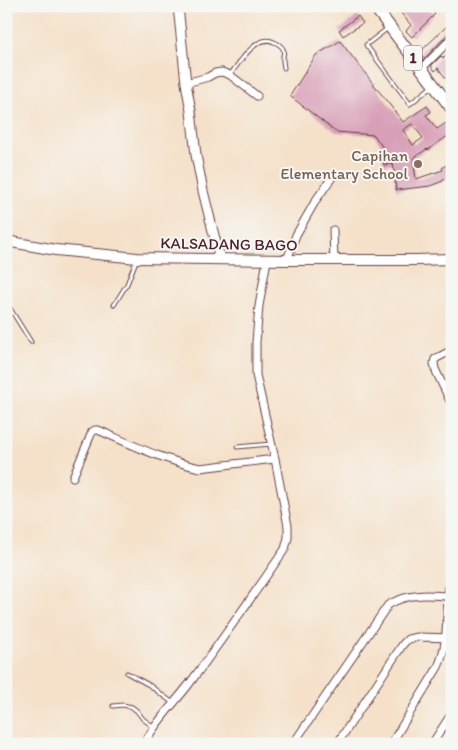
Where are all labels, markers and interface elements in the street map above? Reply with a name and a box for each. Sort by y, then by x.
road number: 1 [404,46,422,70]
place label: Capihan Elementary School [280,146,408,183]
marker: Capihan Elementary School [412,158,424,170]
street label: KALSADANG BAGO [160,233,298,255]

